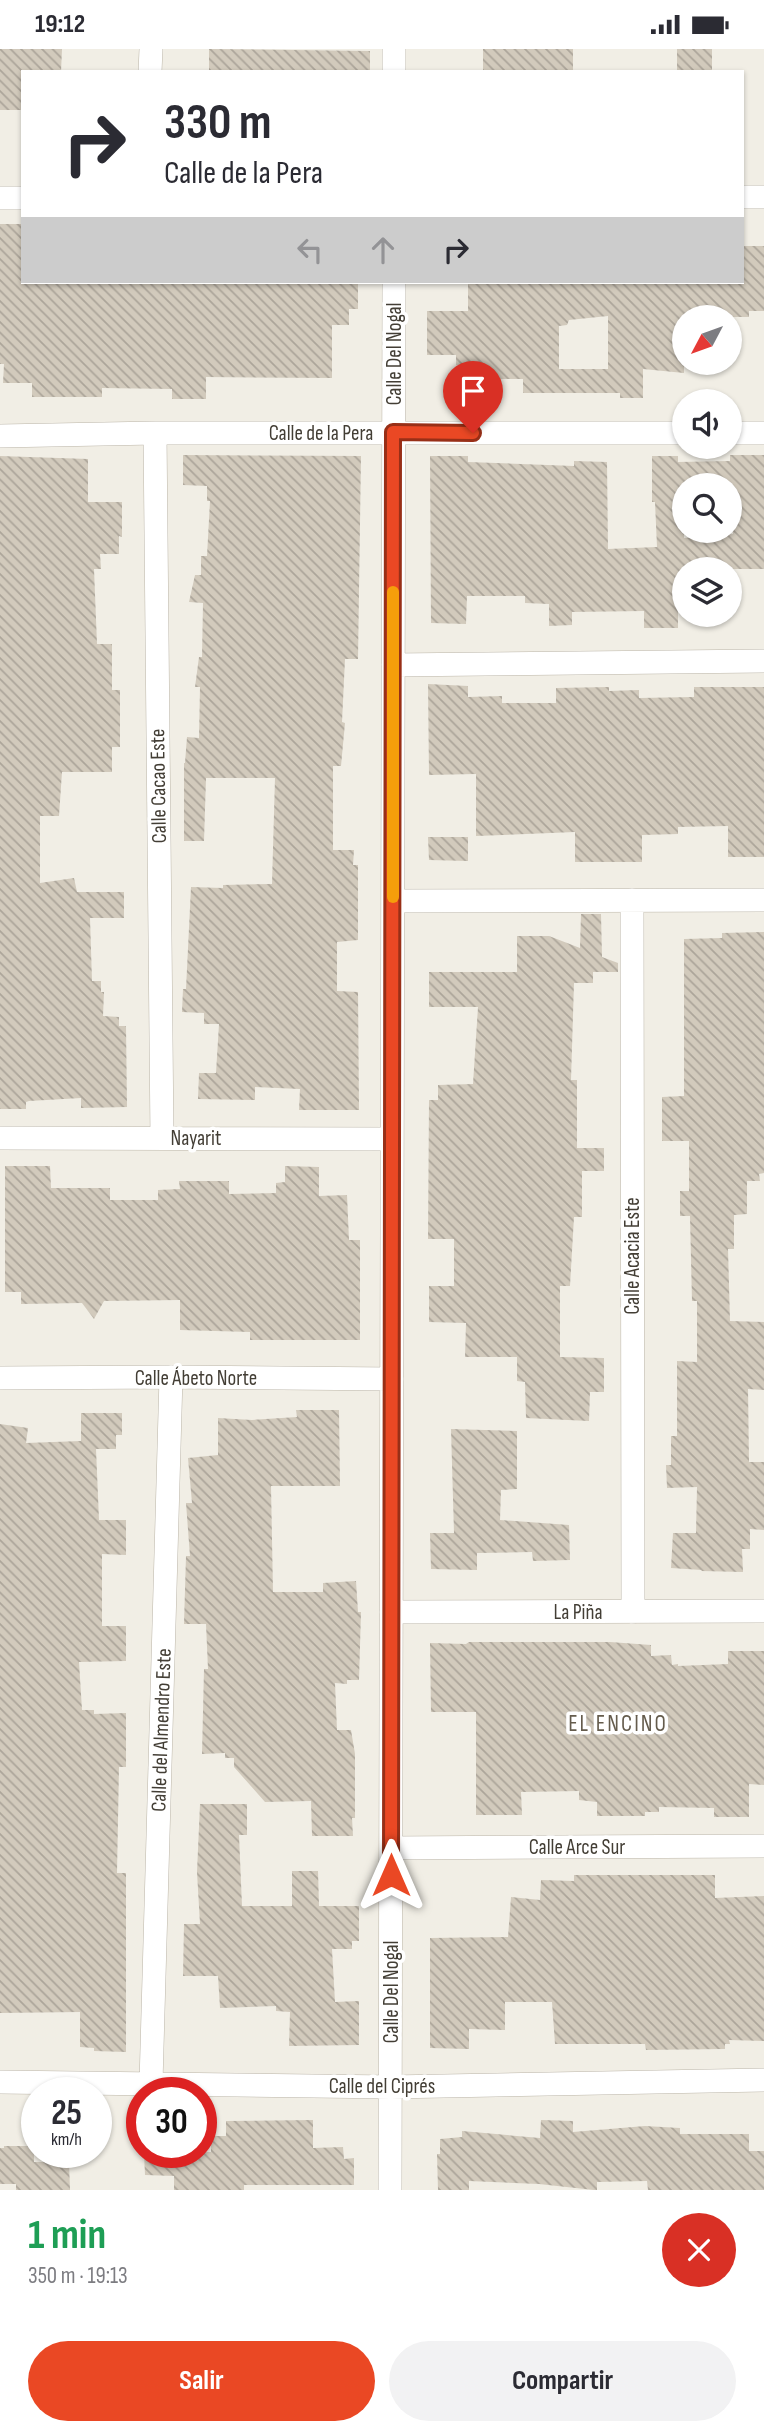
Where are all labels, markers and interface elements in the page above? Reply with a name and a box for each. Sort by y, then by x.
text: 19:12 [35,9,85,40]
text: 330 m [164,94,271,153]
icon: right [49,98,140,189]
text: Calle de la Pera [164,154,323,193]
icon: left [291,231,329,269]
icon: ahead [364,231,402,269]
icon: right [437,231,475,269]
street label: Calle Del Nogal [382,303,407,405]
north arrow [672,305,742,375]
map controls [672,305,742,627]
pin [443,361,503,433]
icon: arrive [454,372,492,410]
button: sound [672,389,742,459]
street label: Calle de la Pera [269,421,373,446]
button: search [672,473,742,543]
button: layers [672,557,742,627]
street label: Calle Cacao Este [145,729,172,843]
street label: Nayarit [171,1126,221,1151]
street label: Calle Acacia Este [620,1197,645,1315]
street label: Calle Ábeto Norte [135,1366,257,1391]
street label: La Piña [553,1600,603,1625]
street label: Calle del Almendro Este [146,1648,177,1812]
district label: EL ENCINO [568,1710,668,1738]
street label: Calle Arce Sur [529,1835,625,1860]
position arrow [354,1838,428,1912]
street label: Calle Del Nogal [379,1941,404,2043]
street label: Calle del Ciprés [329,2074,435,2099]
speed limit sign: 30 [126,2077,217,2168]
text: 25 [51,2092,82,2135]
text: km/h [51,2129,82,2150]
text: 1 min [28,2210,106,2261]
button: close [662,2213,736,2287]
text: 350 m · 19:13 [28,2262,128,2290]
button: Salir [28,2341,375,2421]
button: Compartir [389,2341,736,2421]

